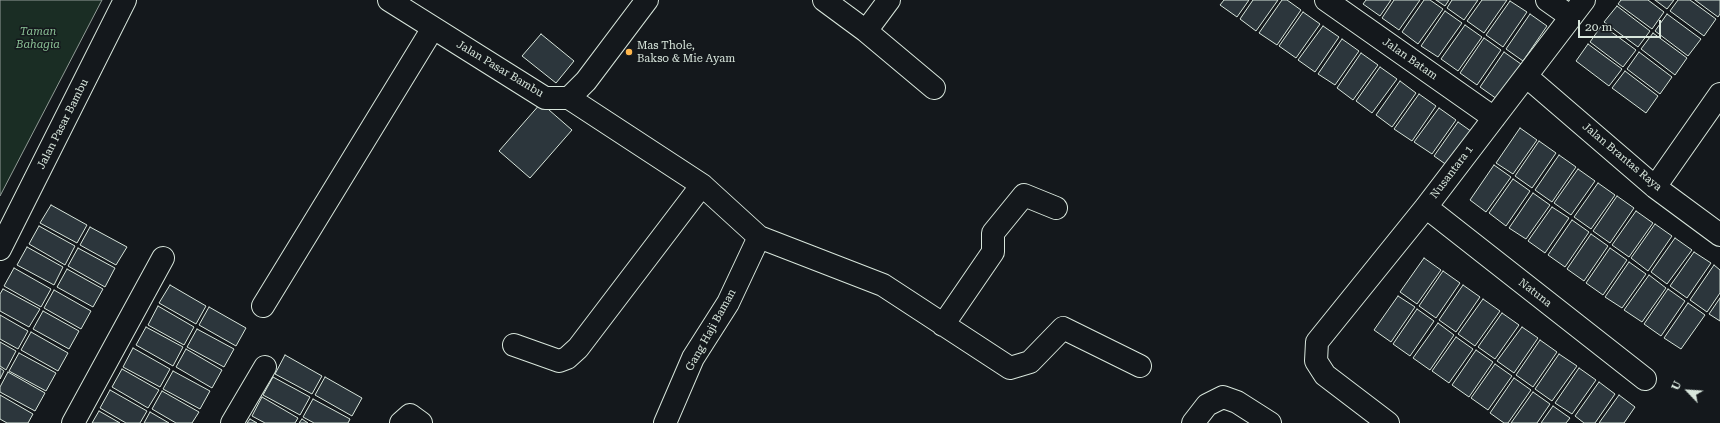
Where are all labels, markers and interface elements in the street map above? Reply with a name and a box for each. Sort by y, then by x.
scale bar [1580,12,1663,38]
text: 20 m [1585,20,1612,34]
park label: Taman Bahagia [16,25,60,51]
street label: Jalan Batam [1380,35,1440,83]
street label: Jalan Pasar Bambu [454,38,546,100]
place label: Mas Thole, Bakso & Mie Ayam [637,39,735,65]
marker: Mas Thole, Bakso & Mie Ayam [624,47,634,57]
street label: Jalan Pasar Bambu [35,77,91,171]
street label: Jalan Brantas Raya [1580,120,1664,194]
street label: Nusantara 1 [1428,143,1476,201]
street label: Natuna [1516,276,1554,310]
street label: Gang Haji Baman [683,287,739,373]
north arrow [1668,371,1708,411]
text: U [1669,379,1684,392]

